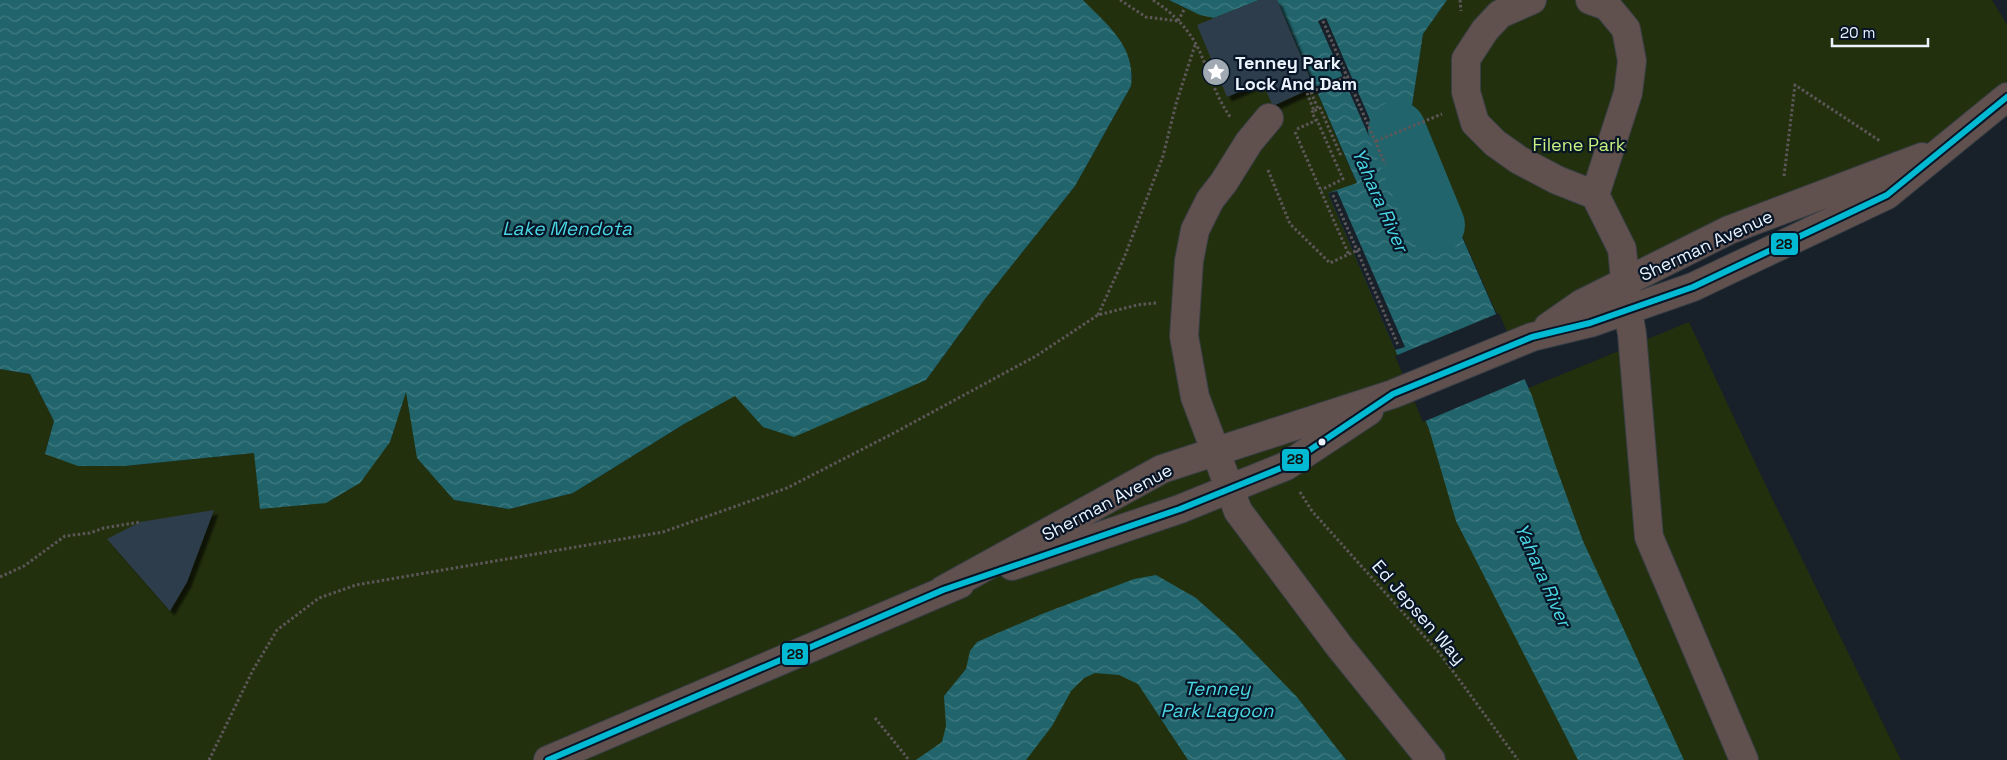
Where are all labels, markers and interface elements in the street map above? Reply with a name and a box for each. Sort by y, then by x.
scale bar [1832,15,1928,47]
text: 20 m [1840,23,1875,42]
place label: Tenney Park Lock And Dam [1235,51,1357,95]
place icon: Tenney Park Lock And Dam [1201,57,1231,87]
park label: Filene Park [1533,133,1626,156]
water label: Yahara River [1346,144,1415,258]
street label: Sherman Avenue [1636,204,1776,286]
water label: Lake Mendota [502,216,632,241]
line badge: 28 [1770,232,1799,256]
text: 28 [1776,235,1793,253]
unlabelled marker [1317,437,1327,447]
line badge: 28 [1281,448,1310,472]
text: 28 [1287,450,1304,468]
street label: Sherman Avenue [1038,458,1176,546]
water label: Yahara River [1509,519,1578,633]
street label: Ed Jepsen Way [1367,555,1471,669]
line badge: 28 [781,642,809,666]
text: 28 [787,645,804,663]
water label: Tenney Park Lagoon [1161,676,1274,723]

